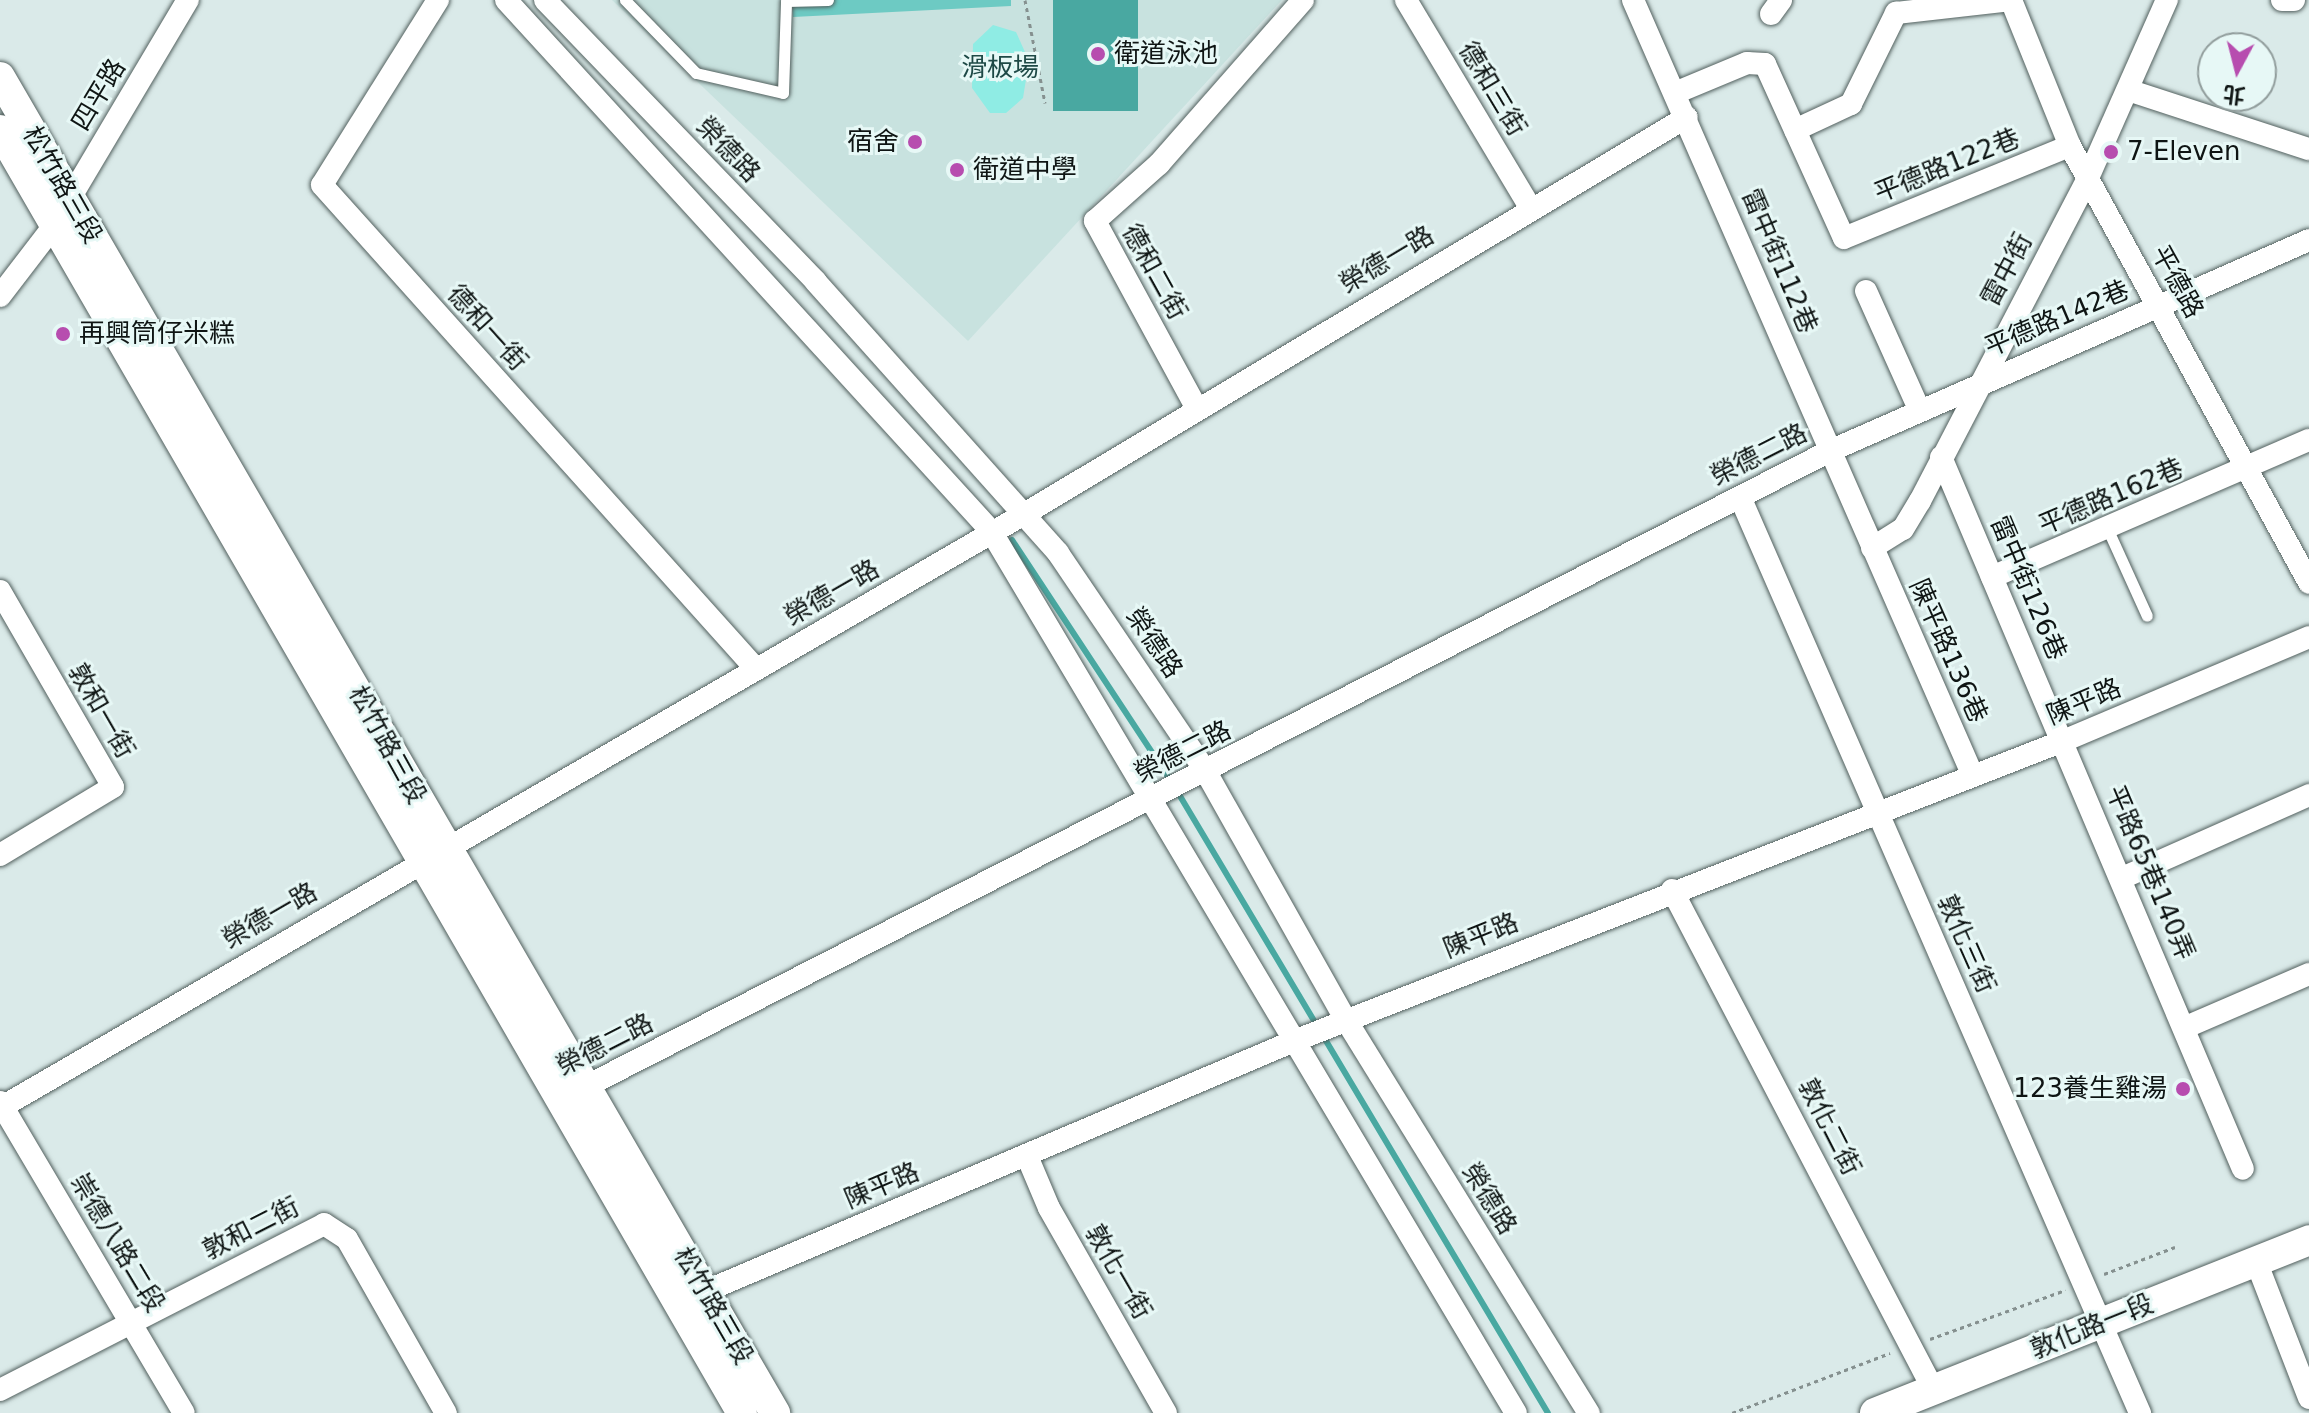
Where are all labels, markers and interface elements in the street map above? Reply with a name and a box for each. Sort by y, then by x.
north arrow [2197,32,2277,112]
street label: 德和三街 [1452,36,1532,142]
place label: 衛道泳池 [1114,38,1218,70]
marker: 衛道泳池 [1089,45,1107,63]
park label: 滑板場 [961,52,1039,84]
street label: 四平路 [66,54,132,136]
text: 北 [2222,81,2247,108]
street label: 榮德路 [690,111,766,189]
street label: 松竹路三段 [16,121,108,249]
street label: 平德路122巷 [1870,123,2024,209]
place label: 宿舍 [847,126,899,158]
marker: 宿舍 [906,133,924,151]
place label: 7-Eleven [2127,136,2240,168]
marker: 7-Eleven [2102,143,2120,161]
place label: 衛道中學 [973,154,1077,186]
marker: 衛道中學 [948,161,966,179]
street label: 雷中街112巷 [1735,184,1823,338]
street label: 德和二街 [1115,219,1193,325]
street label: 榮德一路 [1334,220,1440,300]
street label: 雷中街 [1975,228,2039,312]
street label: 平德路 [2144,240,2210,324]
street label: 平德路142巷 [1980,275,2134,363]
street label: 德和一街 [441,279,533,377]
place label: 再興筒仔米糕 [79,318,235,350]
marker: 再興筒仔米糕 [54,325,72,343]
street label: 榮德二路 [1706,417,1812,493]
street label: 平德路162巷 [2034,453,2188,541]
street label: 雷中街126巷 [1984,511,2072,665]
street label: 榮德一路 [779,553,885,633]
street label: 陳平路136巷 [1903,574,1993,728]
street label: 榮德路 [1119,602,1189,684]
street label: 敦和一街 [61,658,141,764]
street label: 陳平路 [2042,672,2126,732]
street label: 松竹路三段 [342,681,432,809]
street label: 榮德二路 [1130,714,1236,790]
street label: 平路65巷140弄 [2099,781,2201,965]
street label: 榮德一路 [217,876,323,956]
street label: 敦化三街 [1931,890,2001,998]
street label: 陳平路 [1439,907,1523,965]
street label: 榮德二路 [552,1007,658,1083]
place label: 123養生雞湯 [2013,1073,2167,1105]
street label: 敦化二街 [1791,1074,1867,1180]
marker: 123養生雞湯 [2174,1080,2192,1098]
street label: 陳平路 [840,1156,924,1216]
street label: 榮德路 [1455,1158,1523,1240]
street label: 崇德八路二段 [63,1168,171,1318]
street label: 敦和二街 [198,1191,304,1267]
street label: 敦化一街 [1078,1219,1158,1325]
street label: 松竹路三段 [667,1242,759,1370]
street label: 敦化路一段 [2026,1288,2158,1366]

